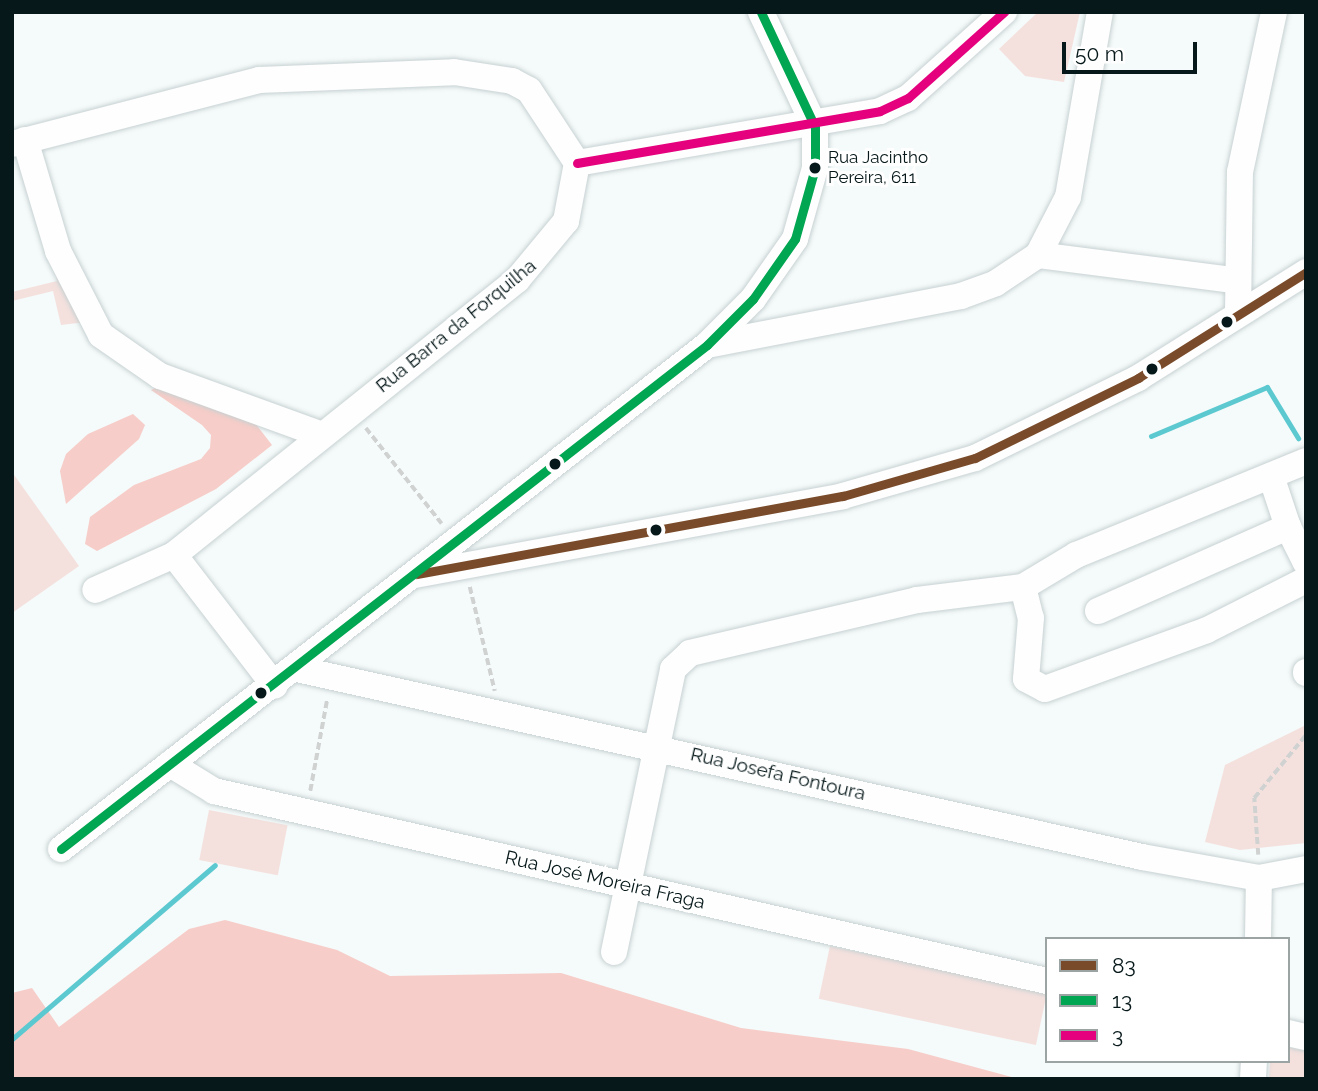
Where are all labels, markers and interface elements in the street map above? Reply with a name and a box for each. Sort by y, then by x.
scale bar [1066,28,1201,72]
text: 50 m [1075,41,1124,66]
place label: Rua Jacintho Pereira, 611 [828,148,929,188]
marker: Rua Jacintho Pereira, 611 [808,161,822,175]
street label: Rua Barra da Forquilha [371,254,541,398]
unlabelled marker [1220,315,1234,329]
unlabelled marker [1145,362,1159,376]
unlabelled marker [548,457,562,471]
unlabelled marker [649,523,663,537]
unlabelled marker [254,686,268,700]
street label: Rua Josefa Fontoura [688,743,868,805]
street label: Rua José Moreira Fraga [503,846,707,914]
legend [1045,937,1290,1063]
text: 83 [1112,953,1136,978]
text: 13 [1112,988,1132,1013]
text: 3 [1112,1023,1123,1048]

